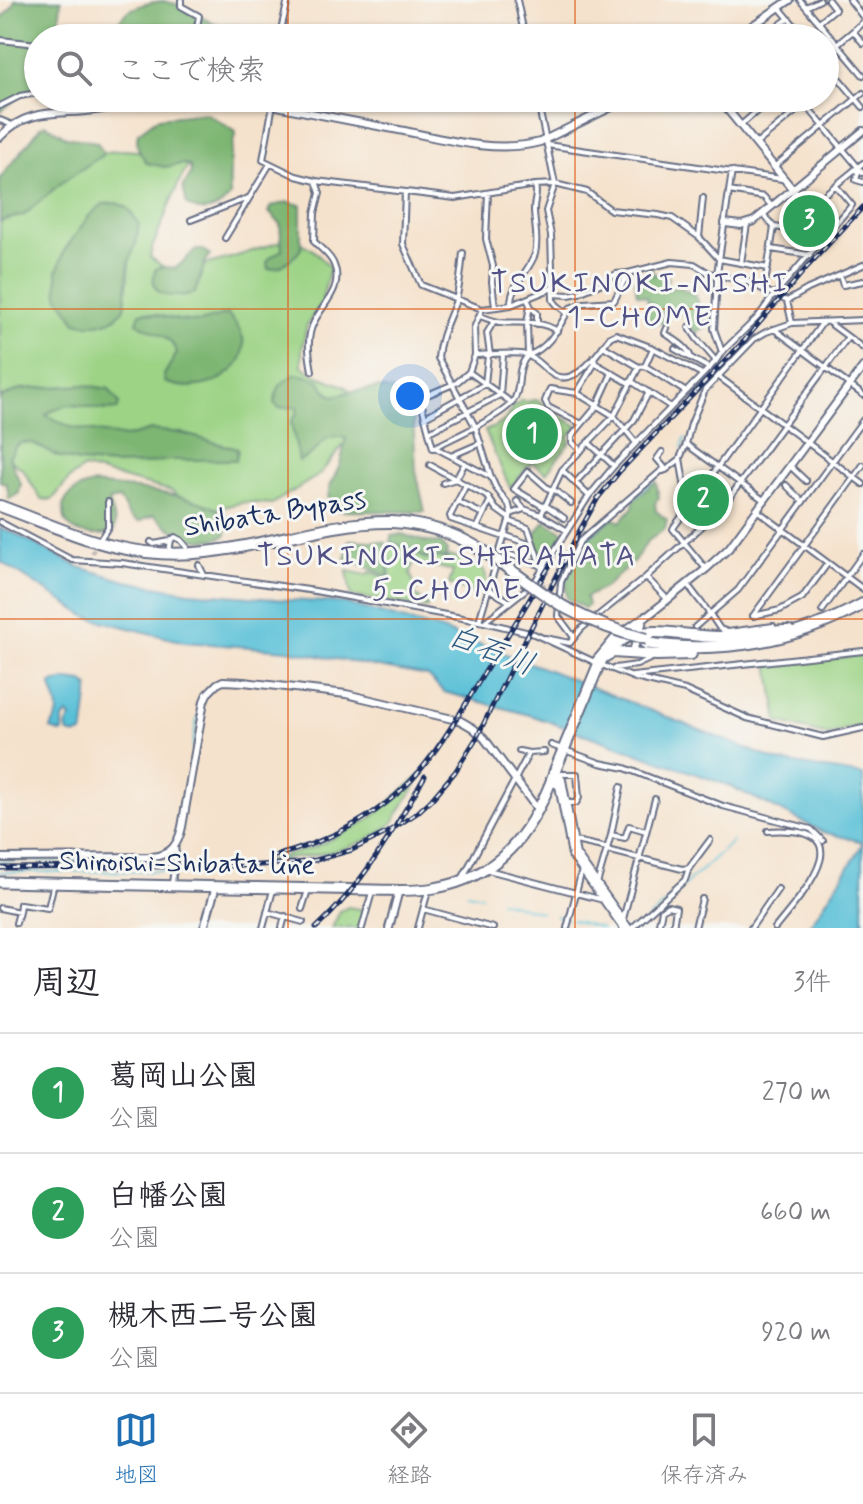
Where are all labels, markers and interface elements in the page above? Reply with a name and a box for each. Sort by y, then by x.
search box [24,24,839,112]
icon: search [52,46,96,90]
text: ここで検索 [116,52,266,91]
pin: 3 [783,191,835,251]
district label: TSUKINOKI-NISHI 1-CHOME [491,264,789,337]
your location [390,376,430,416]
pin: 1 [506,404,558,464]
pin: 2 [677,470,729,530]
street label: Shibata Bypass [181,481,369,547]
district label: TSUKINOKI-SHIRAHATA 5-CHOME [257,537,637,610]
water label: 白石川 [442,617,540,685]
street label: Shiroishi-Shibata line [59,843,315,885]
text: 周辺 [32,961,100,1006]
text: 3件 [793,966,831,1000]
text: 葛岡山公園 [108,1057,258,1096]
text: 1 [52,1076,64,1110]
text: 270 m [762,1076,831,1110]
text: 公園 [108,1102,160,1136]
text: 白幡公園 [108,1177,228,1216]
text: 2 [52,1196,64,1230]
text: 660 m [760,1196,831,1230]
text: 公園 [108,1222,160,1256]
text: 槻木西二号公園 [108,1297,318,1336]
text: 3 [52,1316,64,1350]
text: 920 m [761,1316,831,1350]
text: 公園 [108,1342,160,1376]
tab: 地図 [114,1408,159,1490]
tab: 経路 [387,1408,432,1490]
tab: 保存済み [660,1408,749,1490]

